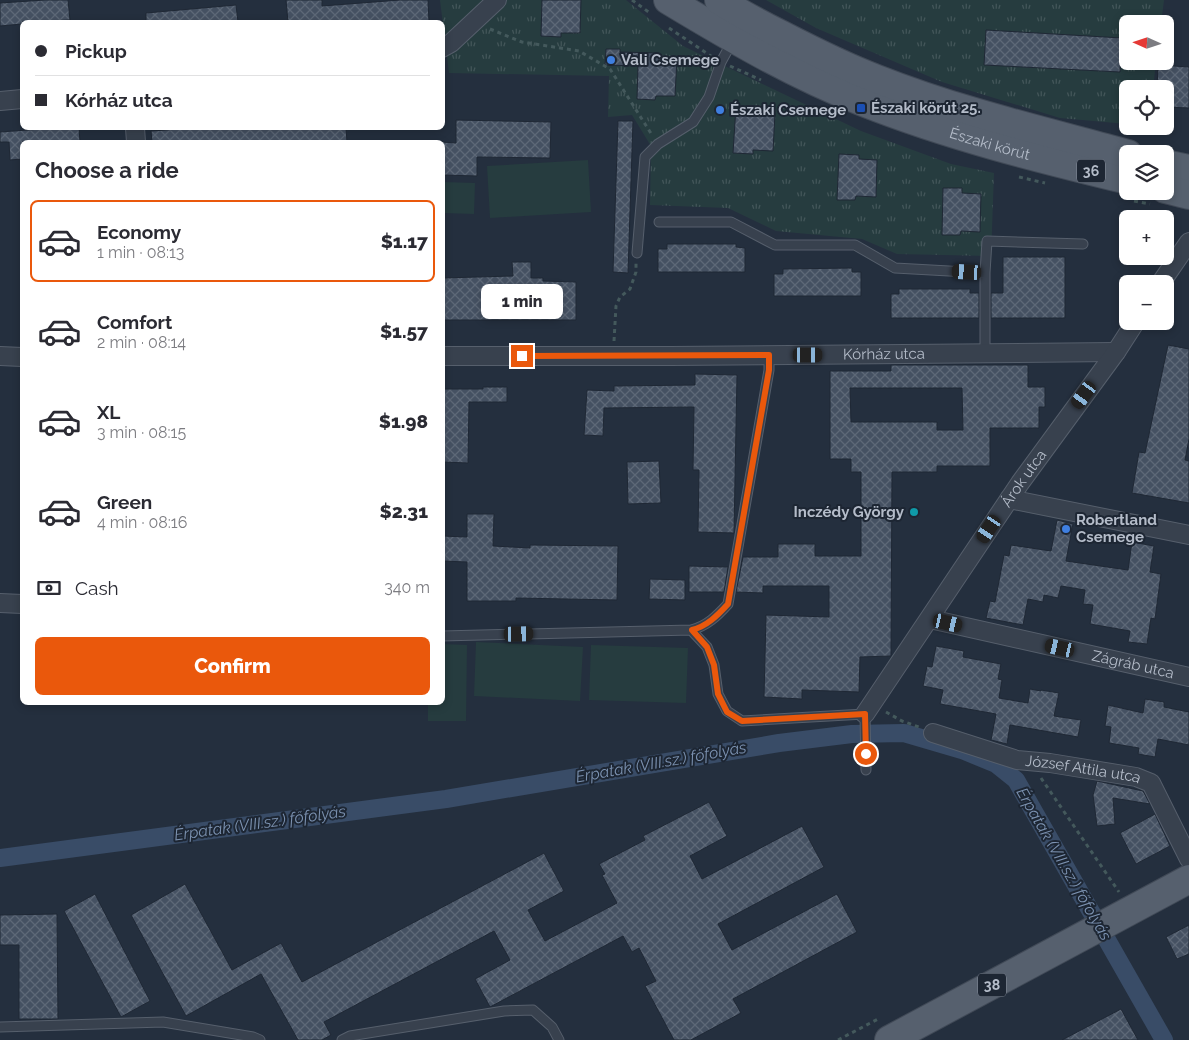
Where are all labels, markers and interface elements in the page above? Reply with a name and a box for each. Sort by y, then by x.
north arrow [1119,15,1174,70]
map controls [1119,15,1174,330]
text: Pickup [65,40,127,62]
place label: Vali Csemege [621,51,719,69]
marker: Vali Csemege [605,54,617,66]
button: locate [1119,80,1174,135]
text: Kórház utca [65,89,173,111]
place label: Északi körút 25. [871,99,981,117]
place label: Északi Csemege [730,101,846,119]
marker: Északi körút 25. [855,102,867,114]
marker: Északi Csemege [714,104,726,116]
street label: Északi körút [947,124,1032,164]
button: layers [1119,145,1174,200]
text: Choose a ride [35,157,179,183]
road number: 36 [1077,160,1105,182]
button: + [1119,210,1174,265]
icon: car [37,219,82,264]
text: Economy [97,221,181,243]
text: $1.17 [381,230,428,252]
text: 1 min · 08:13 [97,243,184,262]
car [951,264,982,280]
button: − [1119,275,1174,330]
callout: 1 min [481,284,563,318]
text: 1 min [501,292,543,311]
icon: car [37,309,82,354]
text: Comfort [97,311,172,333]
text: $1.57 [380,320,428,342]
text: 2 min · 08:14 [97,333,186,352]
route end [511,345,533,367]
street label: Kórház utca [843,345,925,363]
car [793,348,823,363]
car [1069,378,1098,412]
icon: car [37,399,82,444]
text: XL [97,401,120,423]
text: $1.98 [379,410,428,432]
text: 3 min · 08:15 [97,423,186,442]
street label: Árok utca [997,446,1050,511]
icon: car [37,489,82,534]
text: Green [97,491,152,513]
text: $2.31 [380,500,428,522]
place label: Inczédy György [794,503,905,521]
marker: Inczédy György [908,506,920,518]
place label: Robertland Csemege [1076,511,1157,546]
car [974,512,1003,546]
text: 4 min · 08:16 [97,513,187,532]
marker: Robertland Csemege [1060,523,1072,535]
icon: cash [35,574,63,602]
text: Cash [75,577,119,599]
text: 340 m [384,578,430,597]
car [931,612,964,634]
car [503,626,534,642]
button: Confirm [35,637,430,695]
car [1043,637,1076,659]
street label: Zágráb utca [1090,647,1176,682]
water label: Érpatak (VIII.sz.) főfolyás [574,737,748,786]
route start [855,743,877,765]
street label: József Attila utca [1025,752,1144,787]
water label: Érpatak (VIII.sz.) főfolyás [1012,784,1117,944]
water label: Érpatak (VIII.sz.) főfolyás [173,800,348,844]
road number: 38 [978,974,1006,996]

